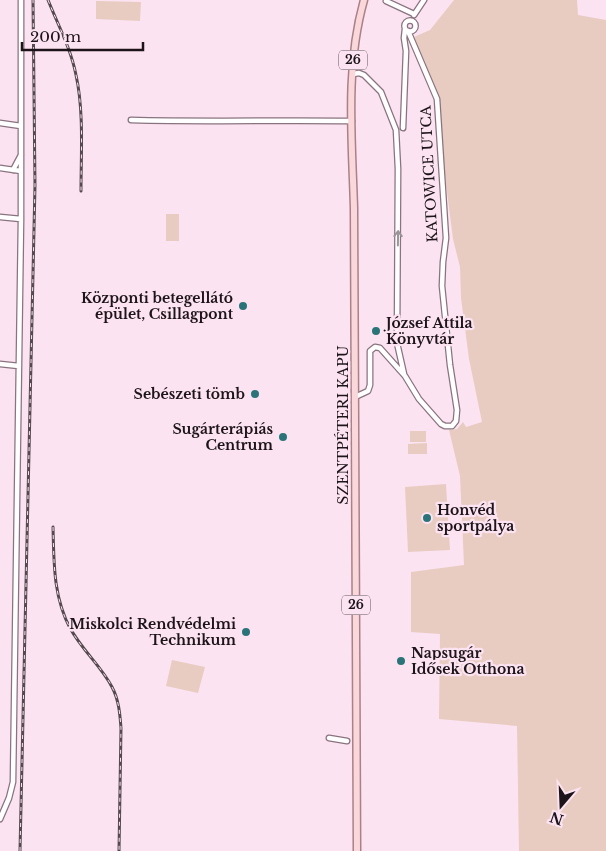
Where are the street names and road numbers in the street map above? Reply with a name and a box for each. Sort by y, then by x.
road number: 26 [339,50,367,70]
street label: KATOWICE UTCA [416,105,442,243]
street label: SZENTPÉTERI KAPU [334,345,352,505]
road number: 26 [342,596,370,614]

